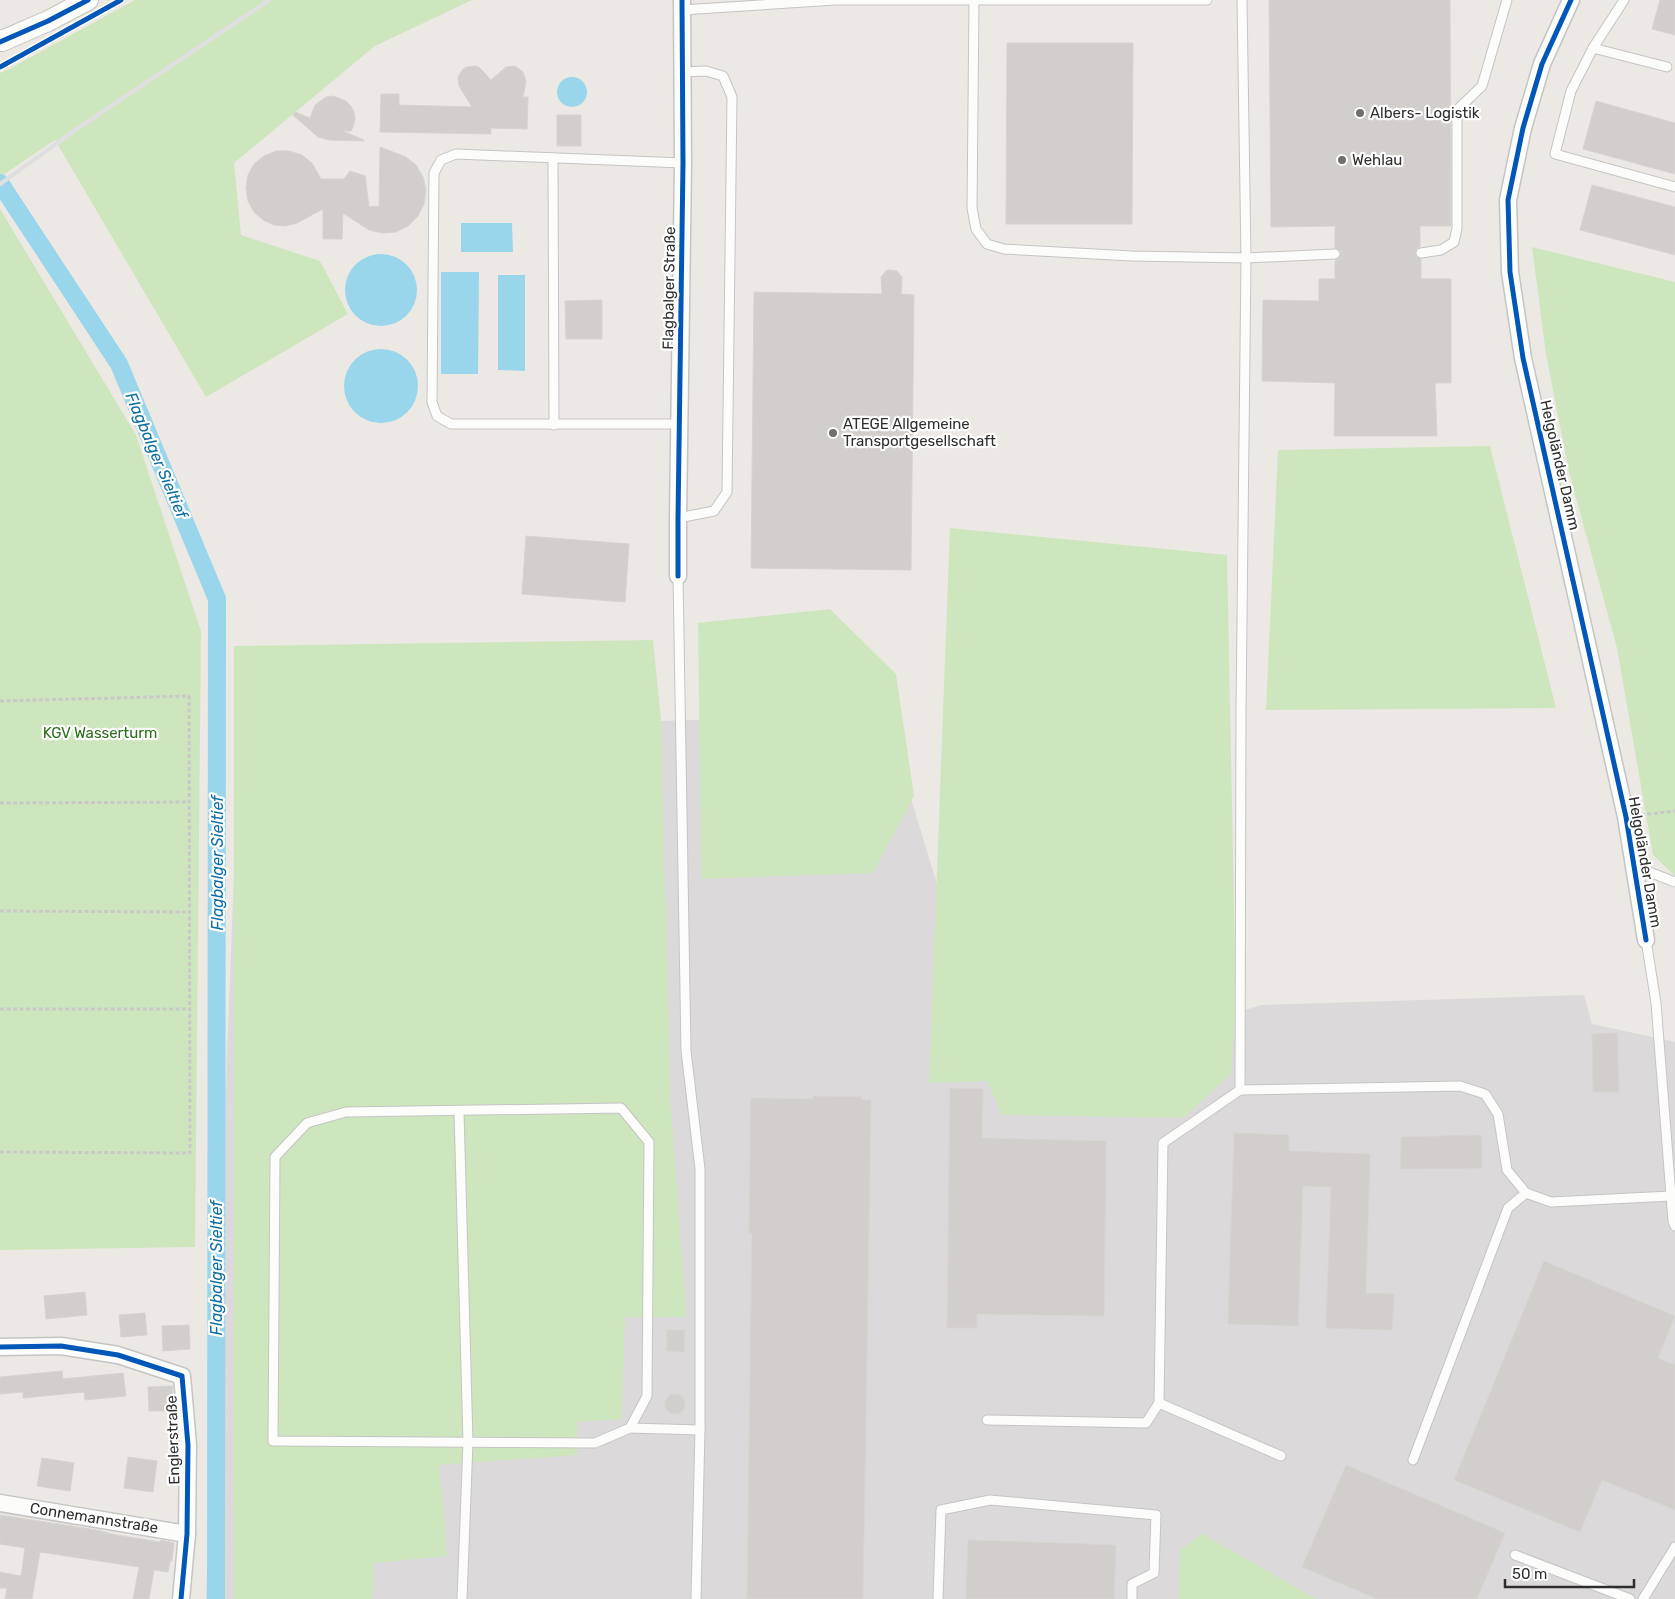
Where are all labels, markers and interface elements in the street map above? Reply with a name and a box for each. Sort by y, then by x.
place label: Albers- Logistik [1370,104,1480,122]
marker: Albers- Logistik [1354,107,1366,119]
place label: Wehlau [1352,151,1402,169]
marker: Wehlau [1336,154,1348,166]
street label: Flagbalger Straße [659,226,679,350]
water label: Flagbalger Sieltief [121,389,192,523]
street label: Helgoländer Damm [1536,398,1584,532]
place label: ATEGE Allgemeine Transportgesellschaft [843,415,996,450]
marker: ATEGE Allgemeine Transportgesellschaft [827,427,839,439]
park label: KGV Wasserturm [43,724,157,742]
water label: Flagbalger Sieltief [208,794,227,930]
street label: Helgoländer Damm [1625,795,1665,929]
water label: Flagbalger Sieltief [207,1199,226,1335]
street label: Englerstraße [162,1395,184,1485]
street label: Connemannstraße [29,1499,159,1537]
scale bar [1505,1556,1634,1588]
text: 50 m [1512,1565,1547,1583]

